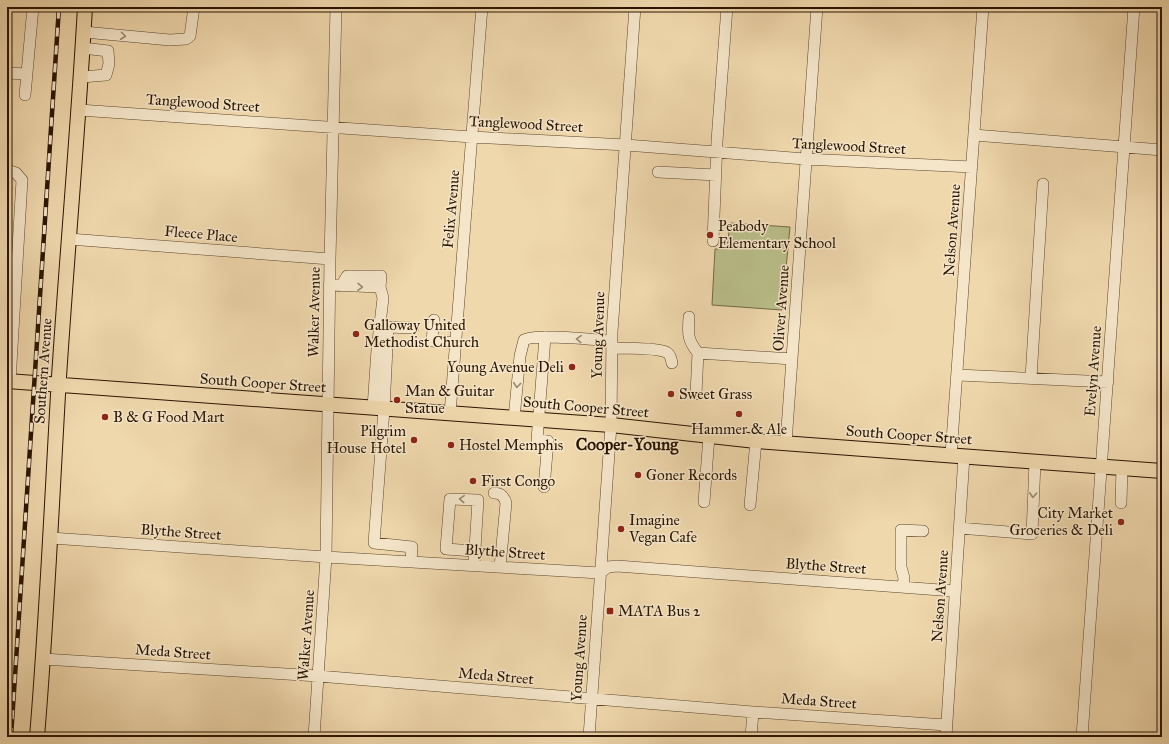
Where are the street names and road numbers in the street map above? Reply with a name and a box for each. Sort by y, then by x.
street label: Tanglewood Street [145,90,261,116]
street label: Tanglewood Street [469,112,584,136]
street label: Tanglewood Street [792,134,907,158]
street label: Felix Avenue [439,169,463,249]
street label: Nelson Avenue [940,183,964,277]
street label: Fleece Place [164,222,238,246]
street label: Oliver Avenue [769,264,793,352]
street label: Walker Avenue [304,266,324,358]
street label: Young Avenue [587,291,609,379]
street label: Southern Avenue [30,317,56,425]
street label: Evelyn Avenue [1081,325,1105,417]
street label: South Cooper Street [199,370,327,396]
street label: South Cooper Street [522,393,651,422]
street label: South Cooper Street [845,422,973,448]
street label: Blythe Street [140,520,223,544]
street label: Blythe Street [464,540,547,564]
street label: Nelson Avenue [928,549,952,643]
street label: Blythe Street [785,554,868,578]
street label: Walker Avenue [294,589,318,681]
street label: Young Avenue [567,614,591,702]
street label: Meda Street [134,640,212,664]
street label: Meda Street [457,664,535,688]
street label: Meda Street [780,689,858,713]

